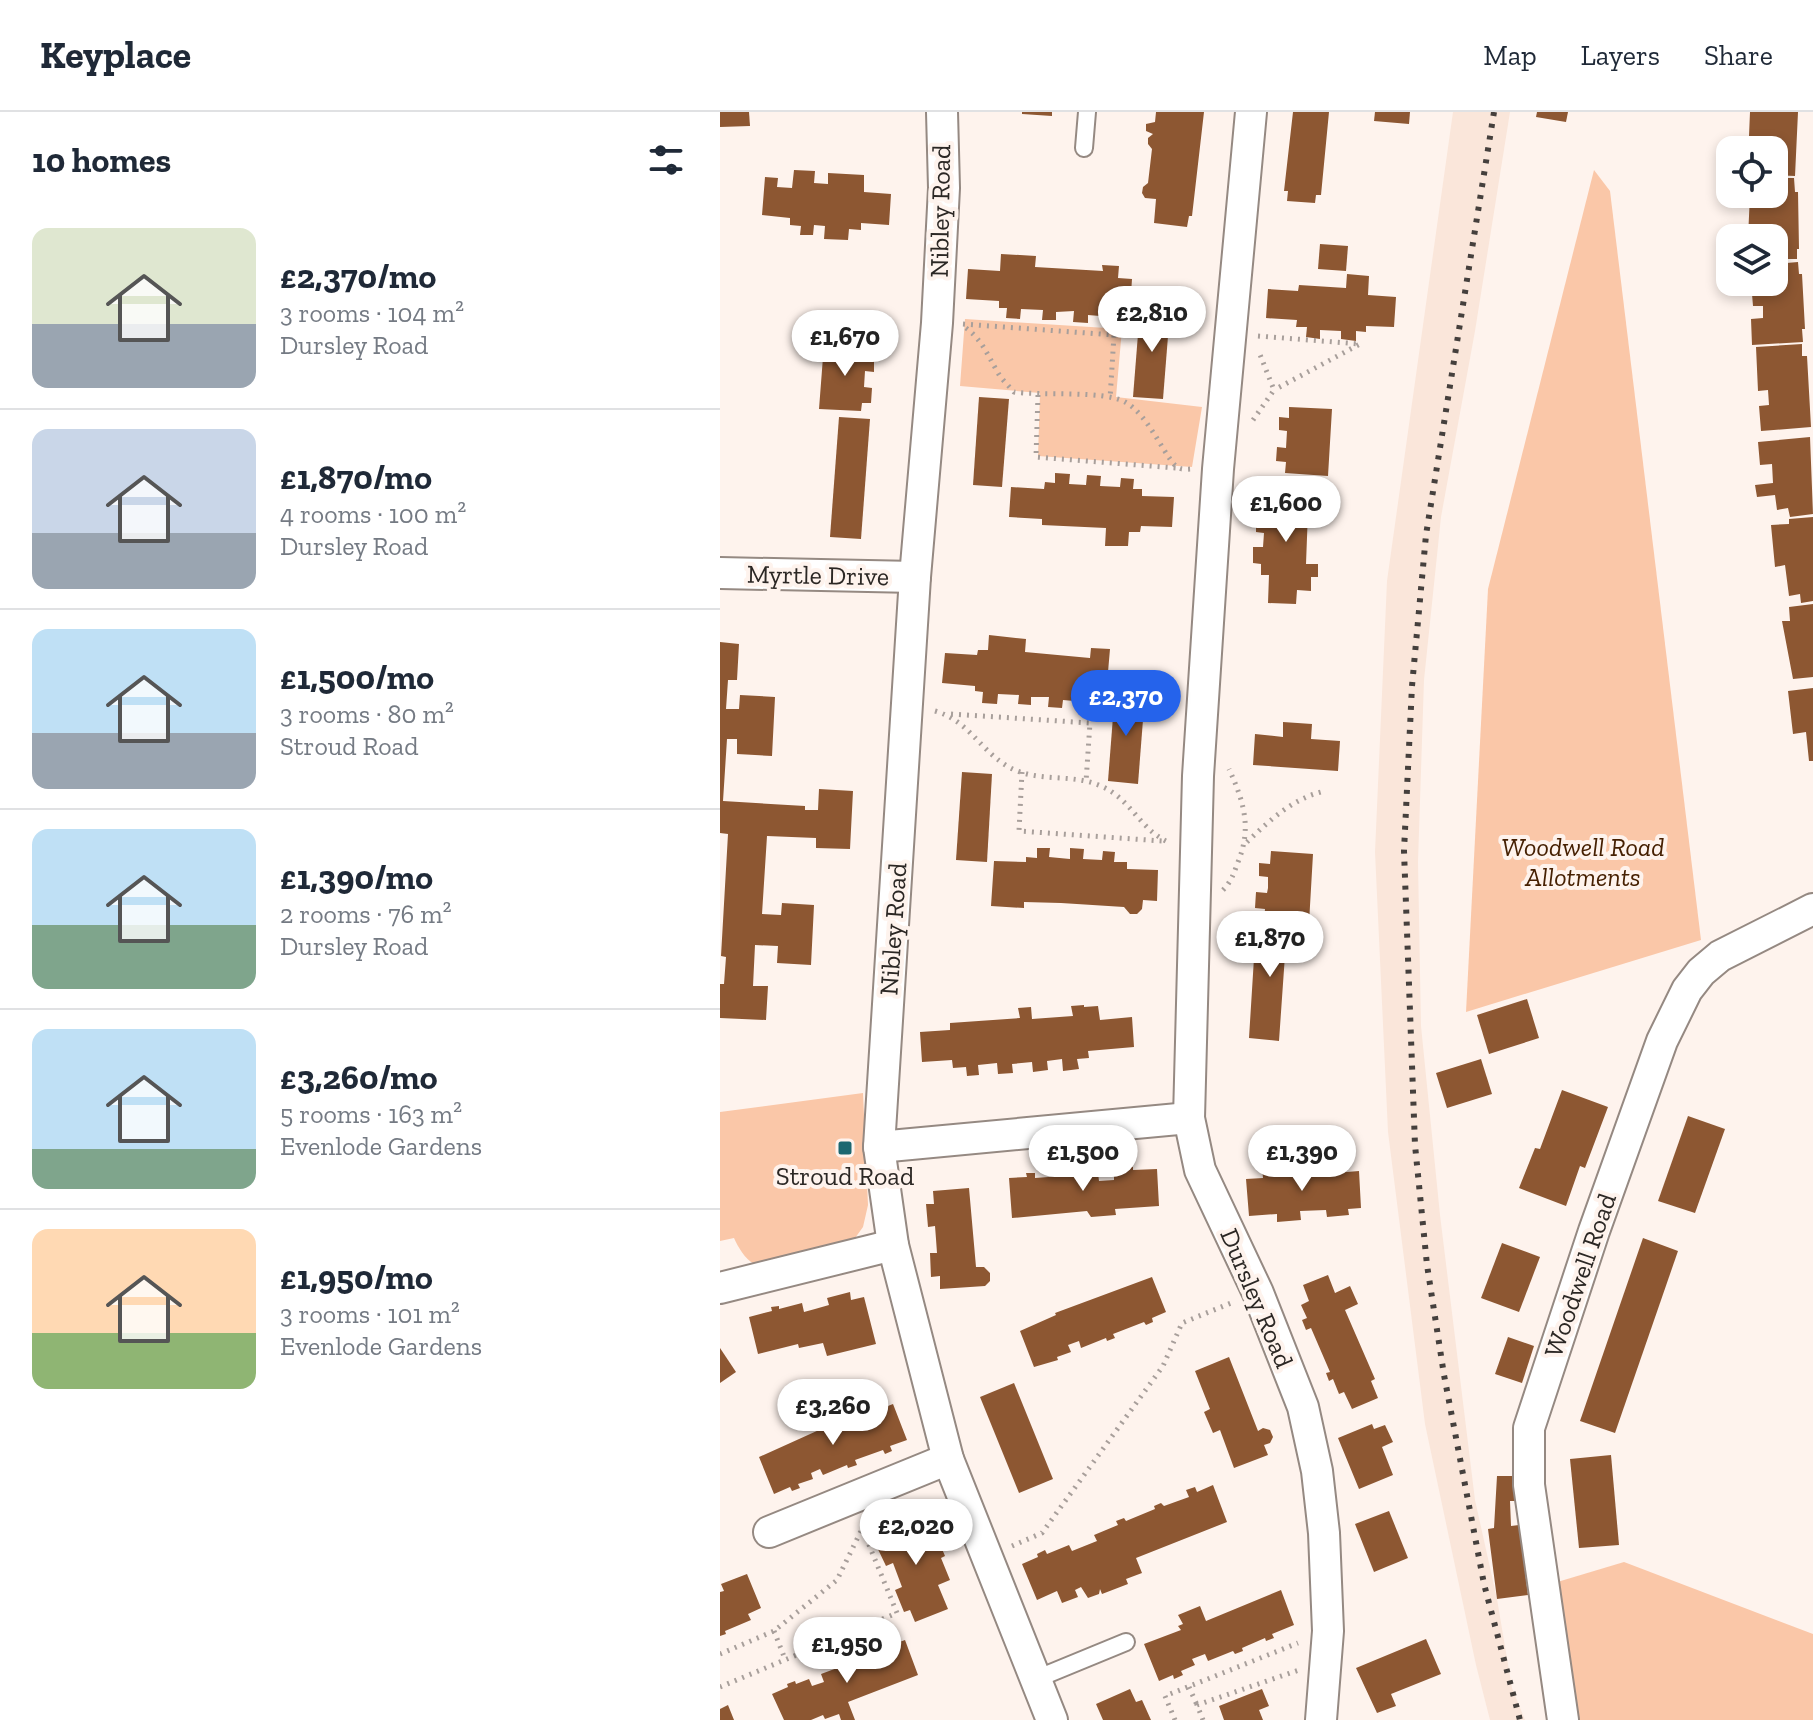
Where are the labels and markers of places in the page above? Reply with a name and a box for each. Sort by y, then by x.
pin: £2,810 [1087,286,1217,354]
pin: £1,670 [780,310,910,378]
pin: £1,600 [1221,476,1351,544]
pin: £2,370 [1061,670,1191,738]
pin: £1,870 [1205,911,1335,979]
pin: £1,500 [1018,1125,1148,1193]
pin: £1,390 [1237,1125,1367,1193]
marker: Stroud Road [836,1139,854,1157]
place label: Stroud Road [776,1160,914,1192]
pin: £3,260 [768,1379,898,1447]
pin: £2,020 [851,1499,981,1567]
pin: £1,950 [782,1617,912,1685]

